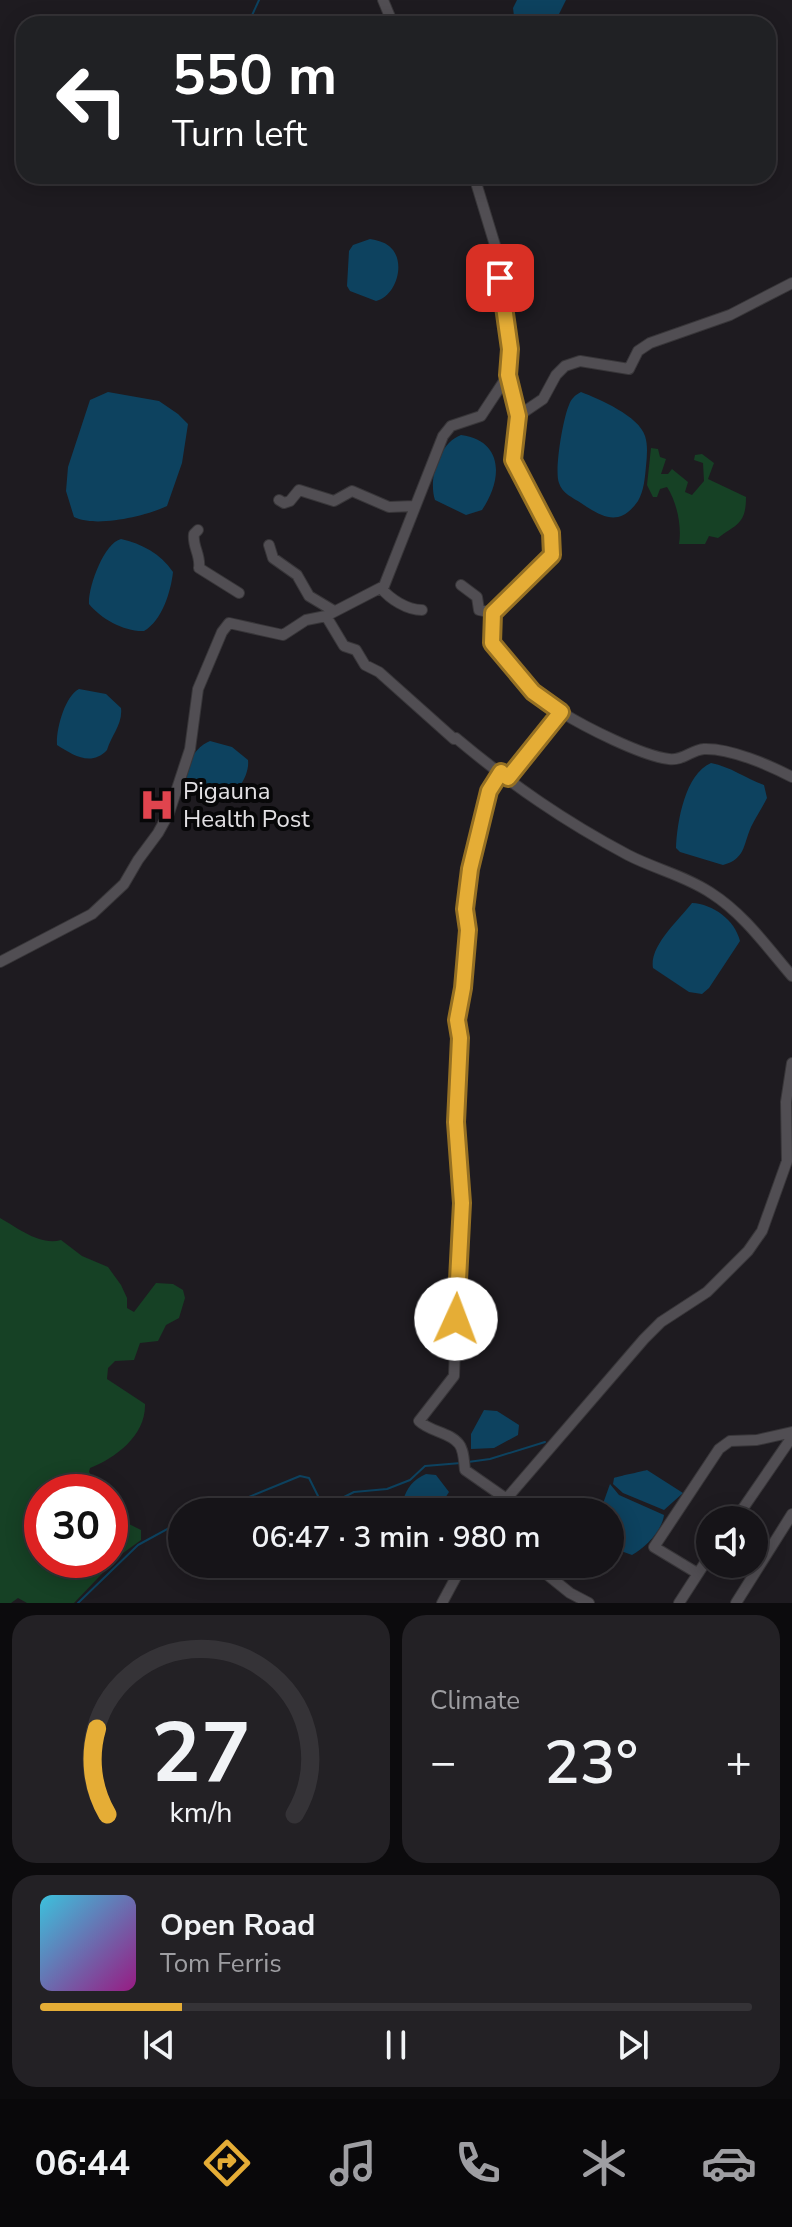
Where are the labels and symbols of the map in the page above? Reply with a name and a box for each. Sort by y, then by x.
pin [466,244,534,312]
place label: Pigauna Health Post [183,775,310,835]
hospital icon: Pigauna Health Post [138,786,176,824]
position arrow [414,1277,498,1361]
speed limit sign: 30 [24,1474,128,1578]

